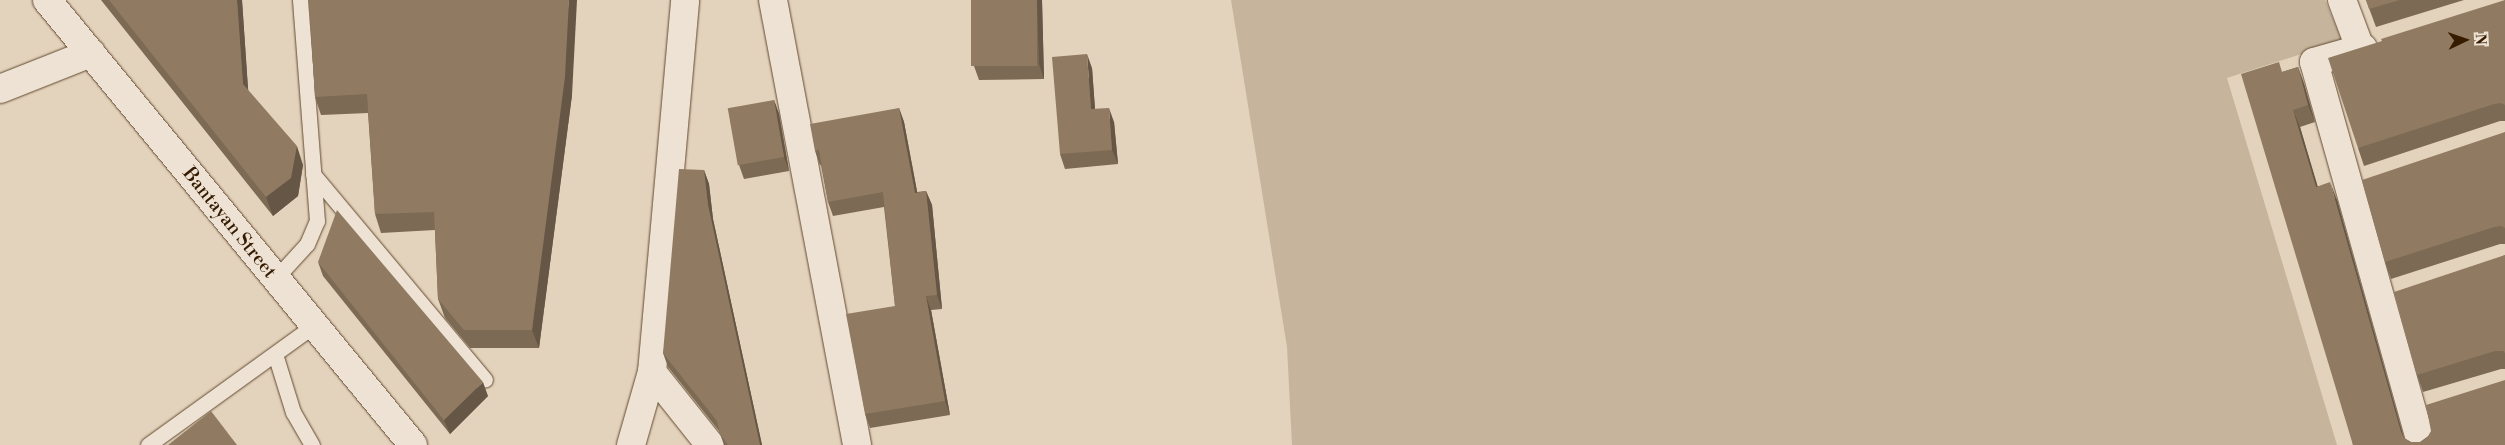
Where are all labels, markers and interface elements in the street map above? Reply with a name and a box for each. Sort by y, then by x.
north arrow [2440,15,2490,65]
text: N [2471,33,2489,45]
street label: Bantayan Street [177,163,281,283]

